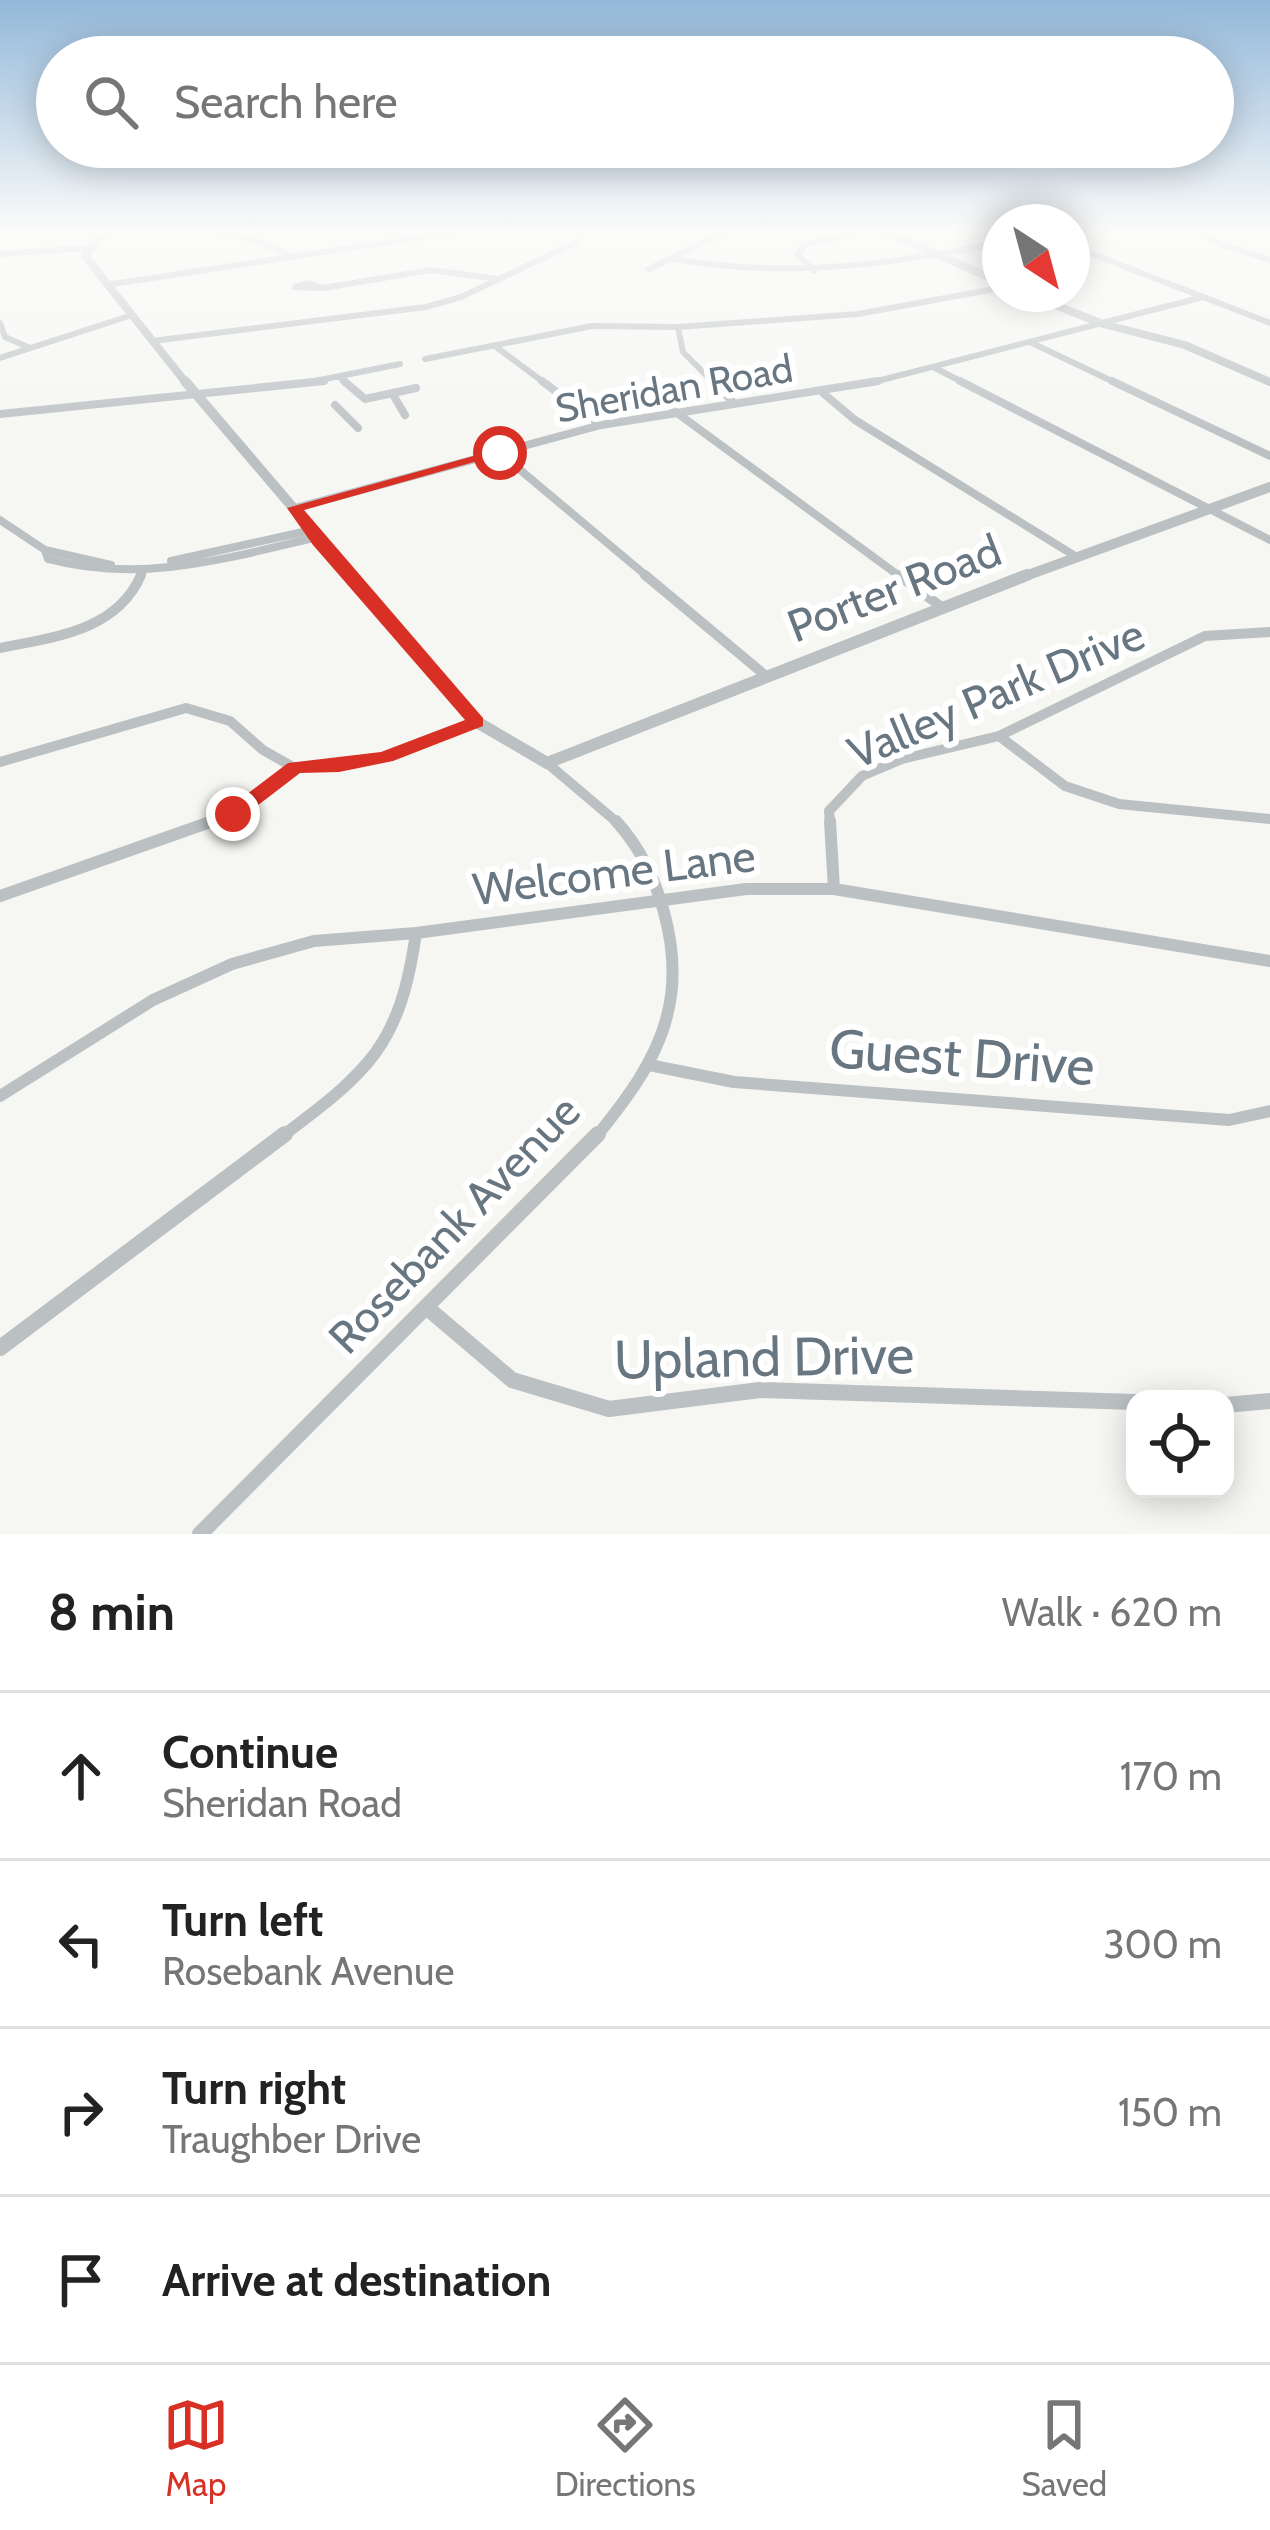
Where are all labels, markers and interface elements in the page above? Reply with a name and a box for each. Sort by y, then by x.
search box [36,36,1234,168]
icon: search [78,69,144,135]
text: Search here [174,75,398,129]
north arrow [982,204,1090,312]
street label: Sheridan Road [552,344,796,432]
route start [473,426,527,480]
street label: Porter Road [780,523,1008,653]
street label: Valley Park Drive [840,606,1152,780]
route end [206,787,260,841]
street label: Welcome Lane [470,828,758,916]
street label: Guest Drive [827,1015,1097,1099]
street label: Rosebank Avenue [317,1084,591,1364]
street label: Upland Drive [613,1321,915,1393]
map controls [1126,1390,1234,1498]
button: locate [1126,1390,1234,1498]
text: 8 min [48,1581,175,1643]
text: Walk · 620 m [1002,1588,1222,1636]
text: Continue [162,1725,338,1779]
icon: ahead [48,1743,114,1809]
text: 170 m [1120,1752,1222,1800]
text: Sheridan Road [162,1779,402,1827]
text: Turn left [162,1893,324,1947]
icon: left [48,1911,114,1977]
text: 300 m [1103,1920,1222,1968]
text: Rosebank Avenue [162,1947,454,1995]
text: Turn right [162,2061,346,2115]
icon: right [48,2079,114,2145]
text: 150 m [1118,2088,1222,2136]
text: Traughber Drive [162,2115,421,2163]
icon: arrive [48,2247,114,2313]
text: Arrive at destination [162,2253,551,2307]
tab: Map [163,2392,229,2504]
tab: Directions [555,2392,696,2504]
tab: Saved [1021,2392,1107,2504]

